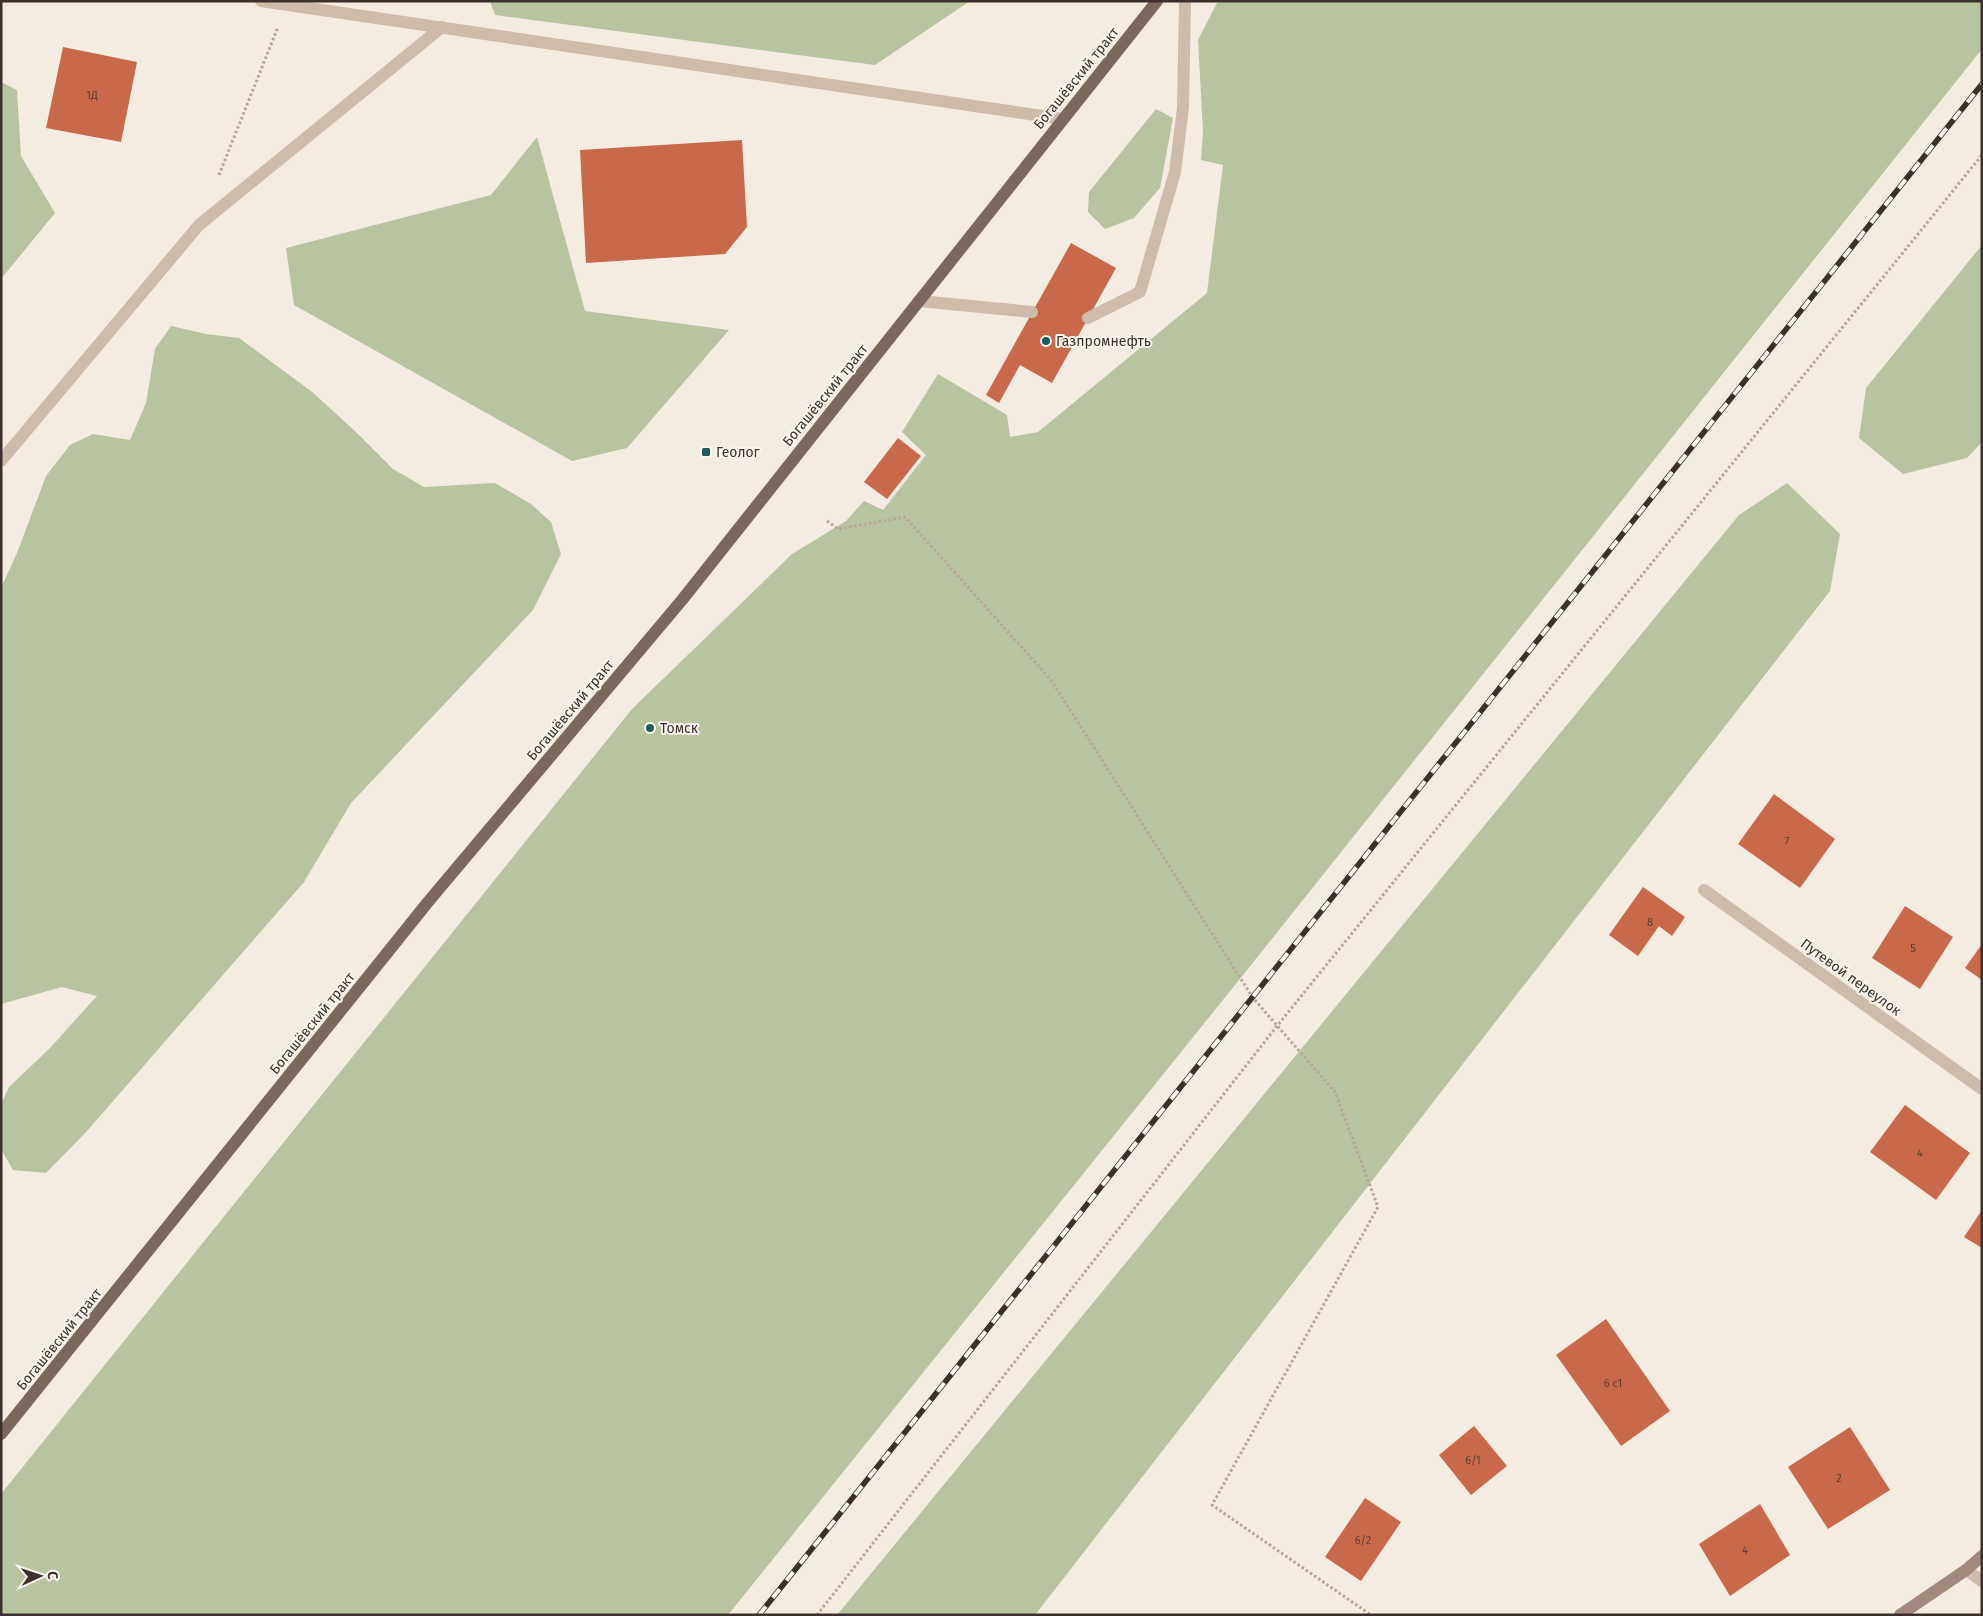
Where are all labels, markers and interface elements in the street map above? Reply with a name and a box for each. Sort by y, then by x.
street label: Богашёвский тракт [1030,23,1123,133]
house number: 1Д [86,89,98,102]
place label: Газпромнефть [1056,333,1151,350]
marker: Газпромнефть [1040,335,1052,347]
street label: Богашёвский тракт [779,340,872,450]
place label: Геолог [716,444,760,461]
marker: Геолог [700,446,712,458]
street label: Богашёвский тракт [523,656,618,764]
place label: Томск [660,720,699,737]
marker: Томск [644,722,656,734]
house number: 7 [1785,835,1790,848]
house number: 8 [1647,916,1653,929]
street label: Путевой переулок [1797,935,1905,1020]
house number: 5 [1910,942,1916,955]
street label: Богашёвский тракт [266,968,359,1078]
house number: 4 [1917,1147,1923,1160]
street label: Богашёвский тракт [13,1284,106,1394]
house number: 6 с1 [1604,1377,1622,1390]
house number: 6/1 [1465,1454,1481,1467]
house number: 2 [1836,1472,1842,1485]
house number: 6/2 [1355,1534,1371,1547]
house number: 4 [1742,1544,1748,1557]
north arrow [15,1551,65,1601]
text: С [44,1571,61,1580]

